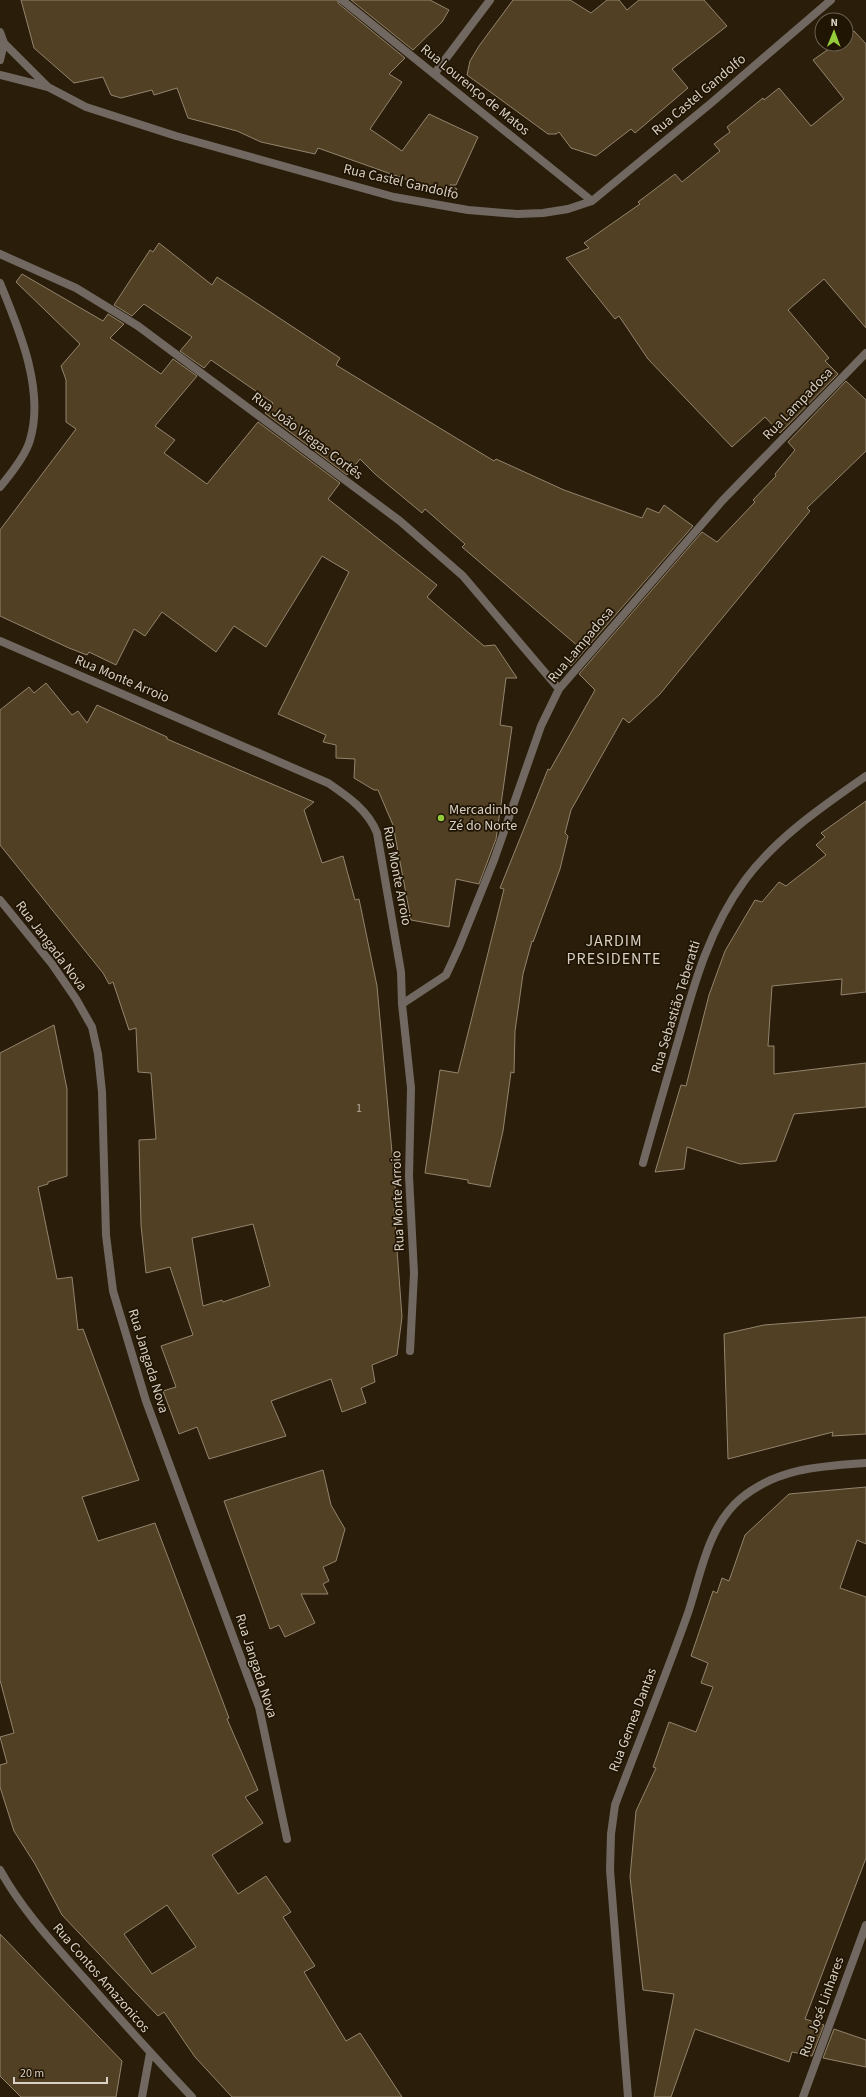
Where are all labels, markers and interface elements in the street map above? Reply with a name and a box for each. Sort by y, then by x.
north arrow [814,12,854,52]
text: N [830,15,838,30]
street label: Rua Lourenço de Matos [416,40,534,141]
street label: Rua Castel Gandolfo [647,49,751,141]
street label: Rua Castel Gandolfo [341,159,461,205]
street label: Rua Lampadosa [758,363,838,445]
street label: Rua João Viegas Cortês [247,387,367,485]
street label: Rua Lampadosa [543,603,619,687]
street label: Rua Monte Arroio [72,650,172,708]
place label: Mercadinho Zé do Norte [449,800,518,836]
marker: Mercadinho Zé do Norte [436,813,446,823]
street label: Rua Monte Arroio [378,825,416,927]
street label: Rua Jangada Nova [10,897,92,995]
district label: JARDIM PRESIDENTE [567,930,661,970]
street label: Rua Sebastião Teberatti [646,938,706,1076]
house number: 1 [356,1100,362,1117]
street label: Rua Monte Arroio [386,1150,410,1252]
street label: Rua Jangada Nova [123,1306,173,1416]
street label: Rua Jangada Nova [230,1611,282,1721]
street label: Rua Gemea Dantas [604,1665,662,1775]
street label: Rua Contos Amazonicos [48,1919,154,2037]
street label: Rua José Linhares [795,1954,849,2060]
scale bar [14,2059,107,2085]
text: 20 m [20,2065,44,2082]

